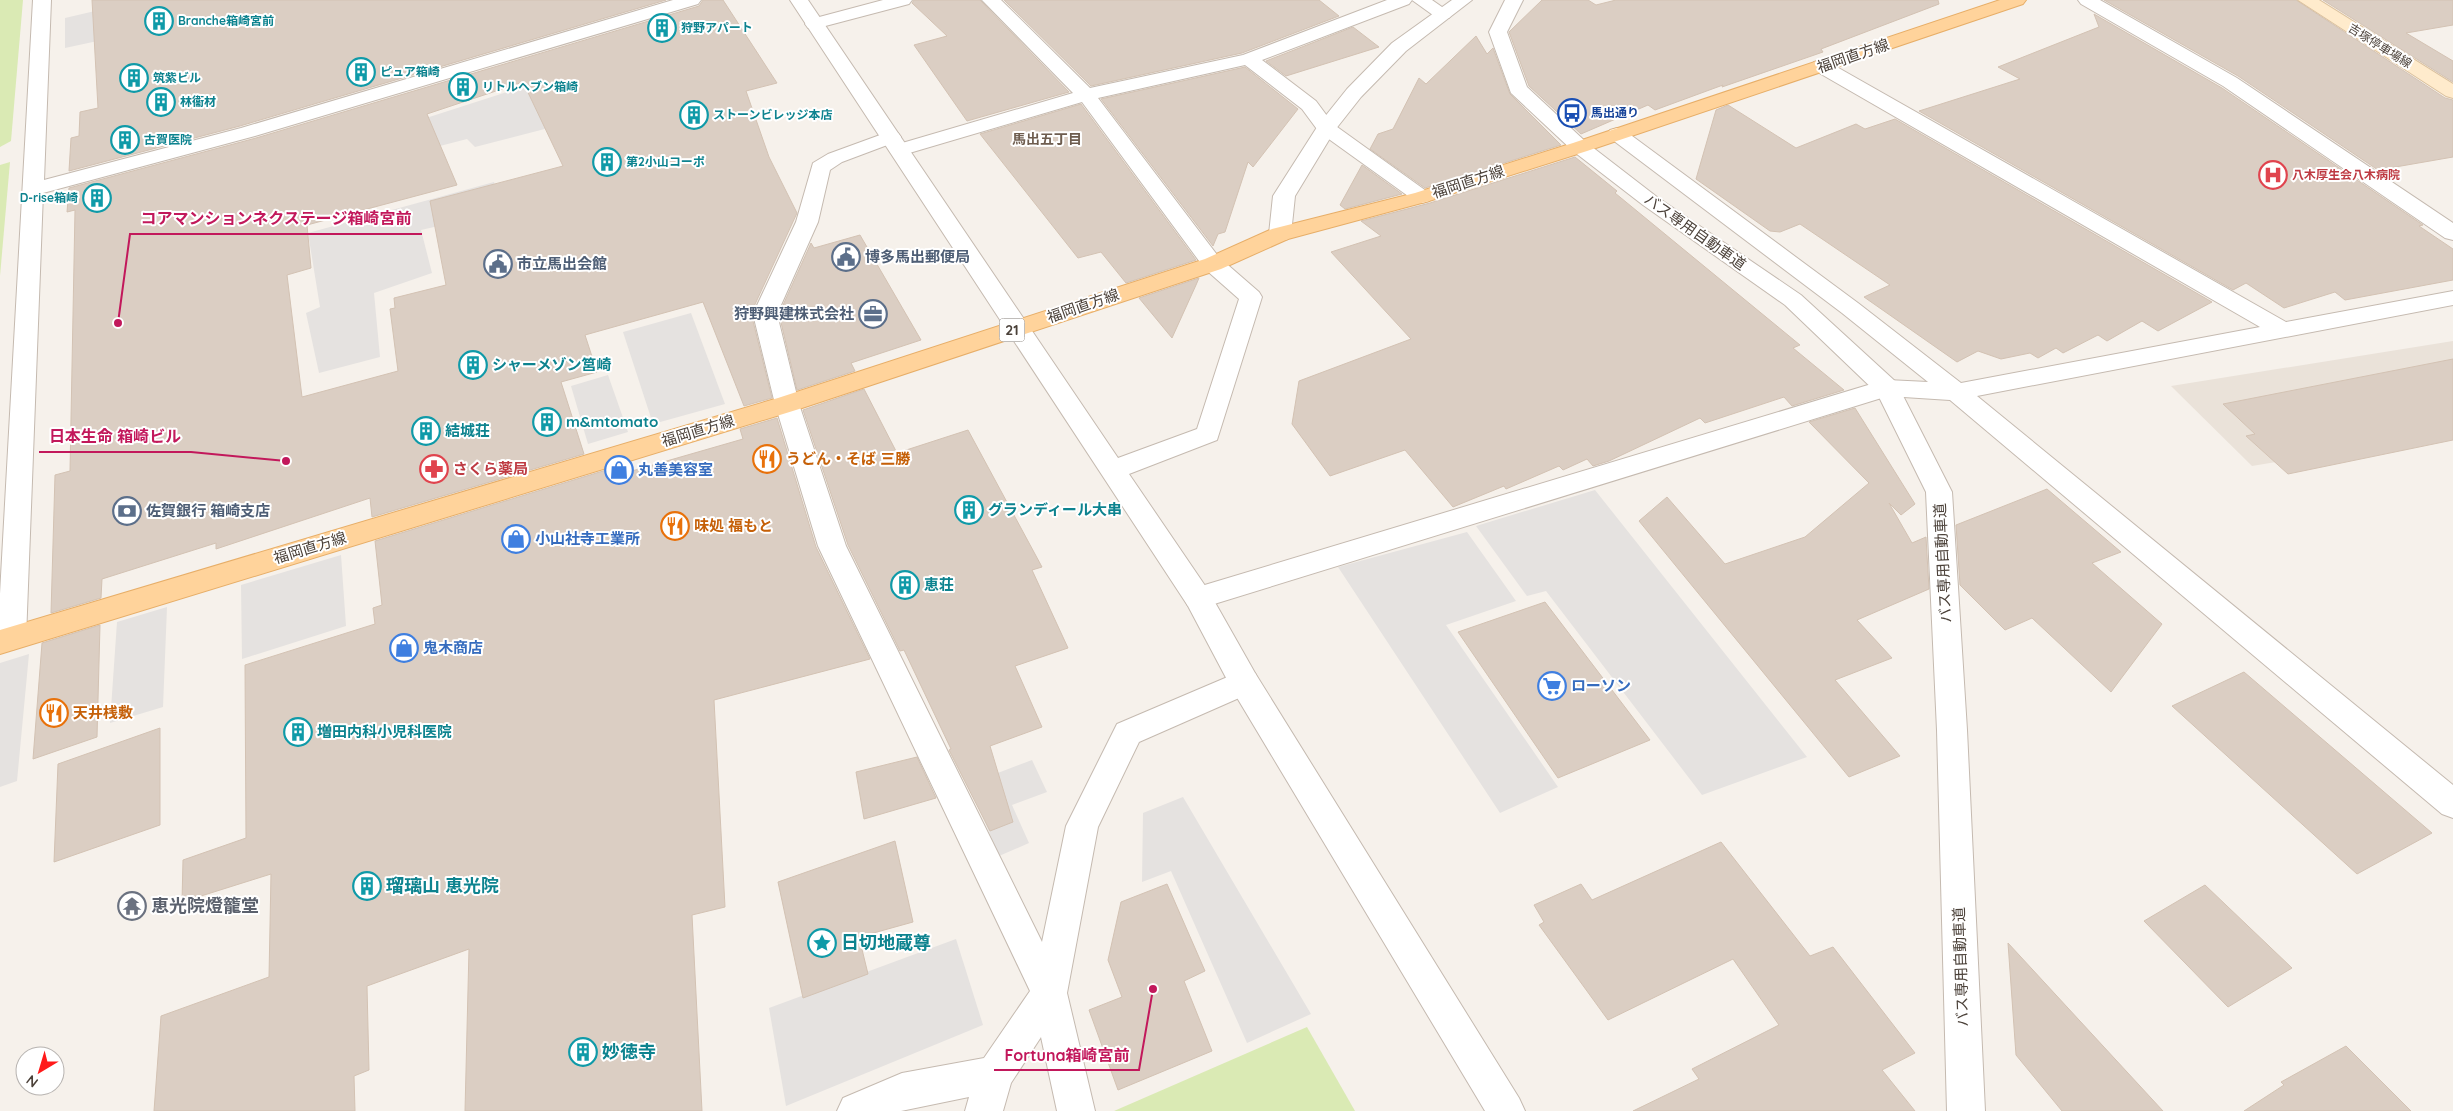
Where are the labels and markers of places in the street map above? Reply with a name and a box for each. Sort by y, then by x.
building icon: Branche箱崎宮前 [144,6,174,36]
place label: Branche箱崎宮前 [178,13,274,28]
building icon: 狩野アパート [647,13,677,43]
place label: 狩野アパート [681,20,753,35]
building icon: ピュア箱崎 [346,57,376,87]
building icon: 筑紫ビル [119,63,149,93]
place label: ピュア箱崎 [380,64,440,79]
place label: 筑紫ビル [153,70,201,85]
building icon: リトルヘブン箱崎 [448,72,478,102]
place label: リトルヘブン箱崎 [482,79,578,94]
building icon: 林衞材 [146,87,176,117]
place label: 林衞材 [180,94,216,109]
bus stop icon: 馬出通り [1557,98,1587,128]
building icon: ストーンビレッジ本店 [679,100,709,130]
place label: 馬出通り [1591,105,1639,120]
place label: ストーンビレッジ本店 [713,107,832,122]
building icon: 古賀医院 [110,125,140,155]
place label: 古賀医院 [144,132,192,147]
building icon: 第2小山コーポ [592,147,622,177]
place label: 第2小山コーポ [626,154,705,169]
hospital icon: 八木厚生会八木病院 [2258,160,2288,190]
place label: 八木厚生会八木病院 [2292,167,2400,182]
building icon: D-rise箱崎 [82,183,112,213]
place label: D-rise箱崎 [20,190,78,205]
callout: コアマンションネクステージ箱崎宮前 [130,203,422,234]
public building icon: 博多馬出郵便局 [831,242,861,272]
place label: 博多馬出郵便局 [865,247,970,266]
public building icon: 市立馬出会館 [483,249,513,279]
place label: 市立馬出会館 [517,254,607,273]
office icon: 狩野興建株式会社 [858,299,888,329]
place label: 狩野興建株式会社 [734,304,854,323]
building icon: シャーメゾン筥崎 [458,350,488,380]
place label: シャーメゾン筥崎 [492,355,611,374]
building icon: m&mtomato [532,407,562,437]
place label: m&mtomato [566,412,658,431]
building icon: 結城荘 [411,416,441,446]
callout: 日本生命 箱崎ビル [39,421,191,452]
place label: 結城荘 [445,421,490,440]
restaurant icon: うどん・そば 三勝 [752,444,782,474]
place label: うどん・そば 三勝 [786,449,910,468]
pharmacy icon: さくら薬局 [419,454,449,484]
shop icon: 丸善美容室 [604,455,634,485]
place label: さくら薬局 [453,459,528,478]
place label: 丸善美容室 [638,460,713,479]
building icon: グランディール大串 [954,495,984,525]
bank icon: 佐賀銀行 箱崎支店 [112,496,142,526]
place label: グランディール大串 [988,500,1122,519]
place label: 佐賀銀行 箱崎支店 [146,501,270,520]
restaurant icon: 味処 福もと [660,511,690,541]
place label: 味処 福もと [694,516,773,535]
shop icon: 小山社寺工業所 [501,524,531,554]
place label: 小山社寺工業所 [535,529,640,548]
building icon: 恵荘 [890,570,920,600]
place label: 恵荘 [924,575,954,594]
shop icon: 鬼木商店 [389,633,419,663]
place label: 鬼木商店 [423,638,483,657]
supermarket icon: ローソン [1537,671,1567,701]
place label: ローソン [1571,676,1631,695]
restaurant icon: 天井桟敷 [39,698,69,728]
place label: 天井桟敷 [73,703,133,722]
building icon: 増田内科小児科医院 [283,717,313,747]
place label: 増田内科小児科医院 [317,722,452,741]
building icon: 瑠璃山 恵光院 [352,871,382,901]
place label: 瑠璃山 恵光院 [386,874,499,897]
temple icon: 恵光院燈籠堂 [117,891,147,921]
place label: 恵光院燈籠堂 [151,894,259,917]
place icon: 日切地蔵尊 [807,928,837,958]
place label: 日切地蔵尊 [841,931,931,954]
building icon: 妙徳寺 [568,1037,598,1067]
callout: Fortuna箱崎宮前 [994,1039,1139,1070]
place label: 妙徳寺 [602,1040,656,1063]

